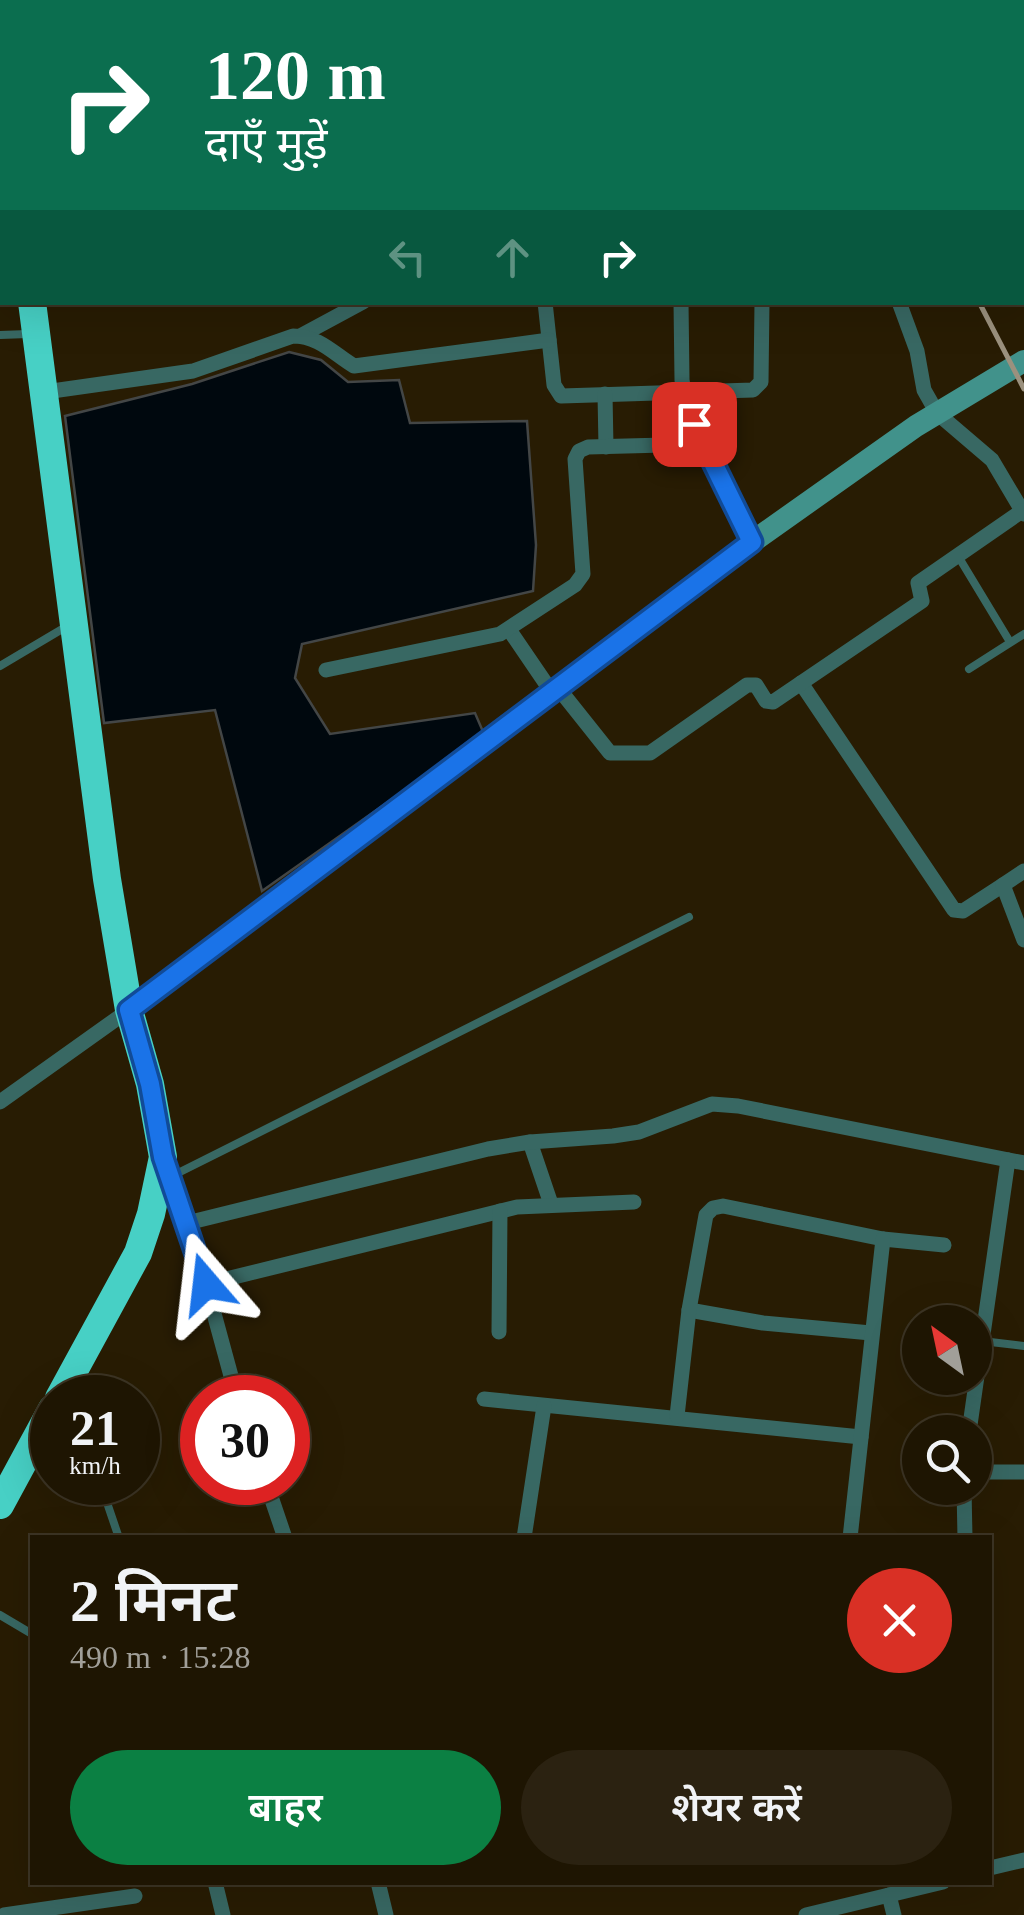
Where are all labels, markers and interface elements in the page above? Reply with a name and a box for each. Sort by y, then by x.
text: 120 m [205,37,386,114]
icon: right [40,40,170,170]
text: दाएँ मुड़ें [205,119,328,169]
icon: left [380,230,435,285]
icon: ahead [485,230,540,285]
icon: right [590,230,645,285]
pin [652,382,737,467]
icon: arrive [667,397,722,452]
position arrow [154,1232,258,1336]
north arrow [902,1305,992,1395]
map controls [902,1305,992,1505]
speed limit sign: 30 [180,1375,310,1505]
text: 21 [70,1400,120,1456]
button: search [902,1415,992,1505]
text: km/h [69,1452,121,1479]
text: 2 मिनट [70,1568,237,1634]
button: close [847,1568,952,1673]
text: 490 m · 15:28 [70,1639,250,1675]
button: बाहर [70,1750,501,1865]
button: शेयर करें [521,1750,952,1865]

